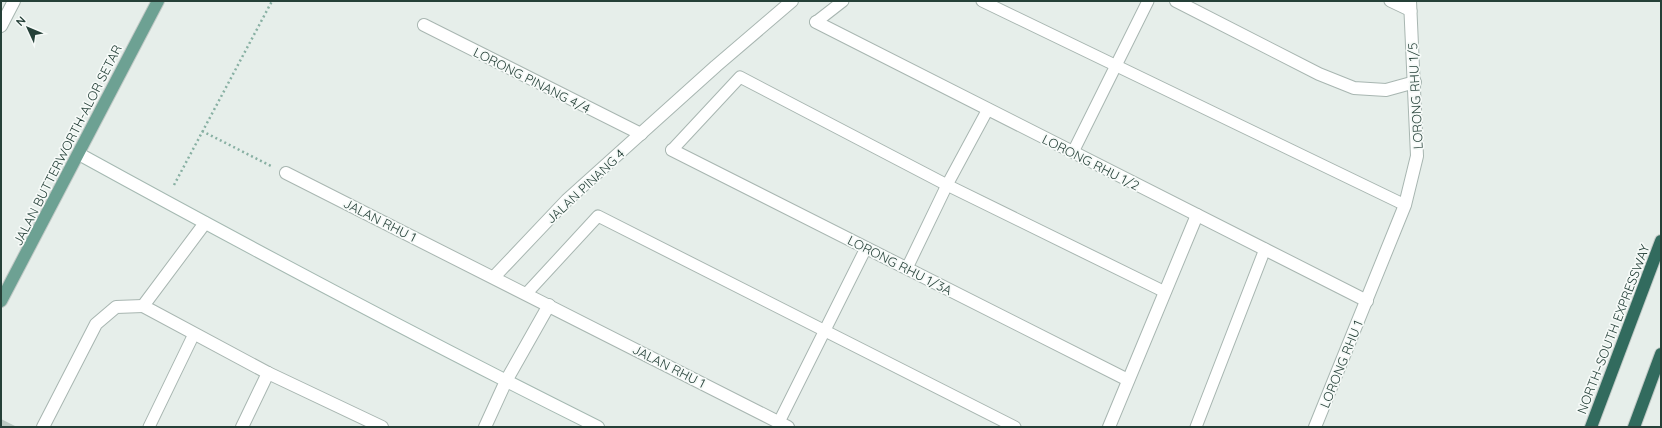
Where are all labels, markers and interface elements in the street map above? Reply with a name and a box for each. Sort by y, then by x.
north arrow [8,8,48,48]
text: N [13,13,29,29]
street label: JALAN BUTTERWORTH-ALOR SETAR [9,42,125,248]
street label: LORONG RHU 1/5 [1404,42,1426,150]
street label: LORONG PINANG 4/4 [471,44,593,116]
street label: LORONG RHU 1/2 [1040,131,1142,193]
street label: JALAN PINANG 4 [542,145,628,227]
street label: JALAN RHU 1 [341,195,419,245]
street label: LORONG RHU 1/3A [845,232,955,299]
street label: NORTH–SOUTH EXPRESSWAY [1573,241,1653,416]
street label: LORONG RHU 1 [1316,318,1366,410]
street label: JALAN RHU 1 [630,341,708,391]

